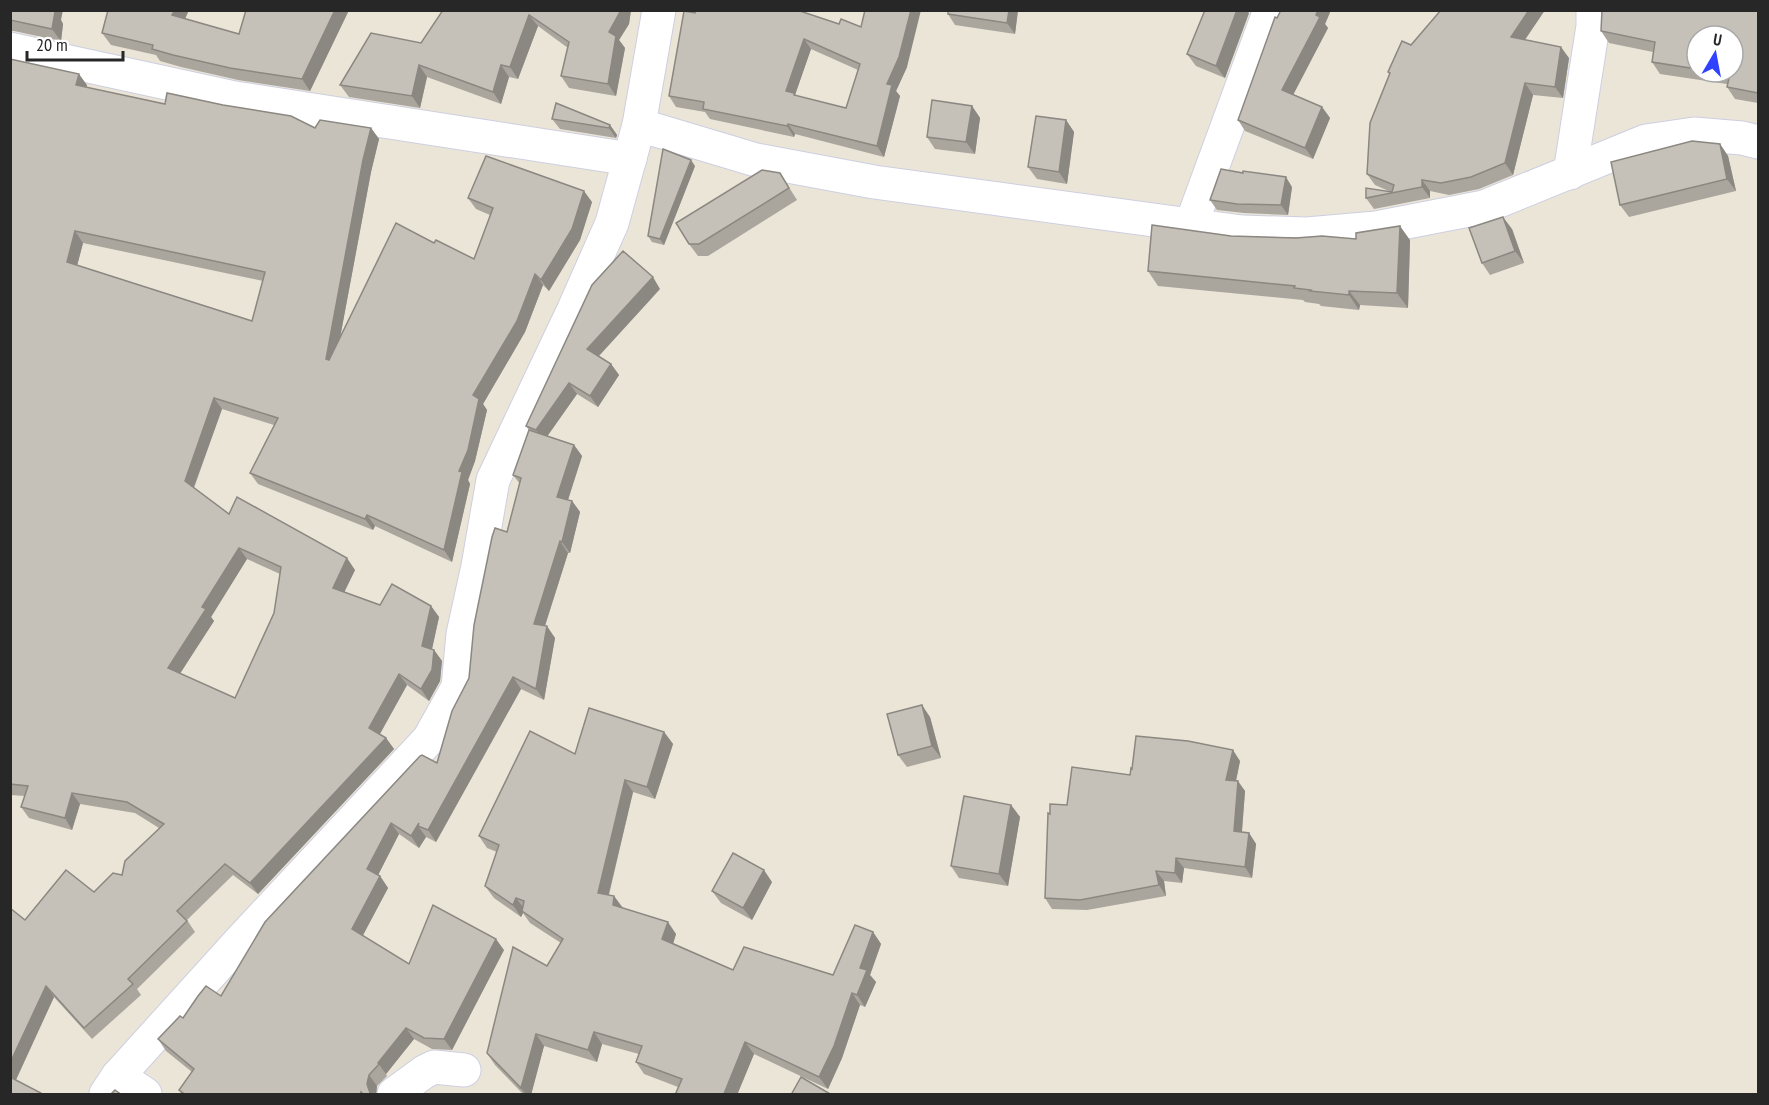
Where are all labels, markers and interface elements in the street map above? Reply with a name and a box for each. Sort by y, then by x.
scale bar [27,24,123,62]
north arrow [1685,24,1745,84]
text: U [1712,29,1723,50]
text: 20 m [36,33,68,56]

